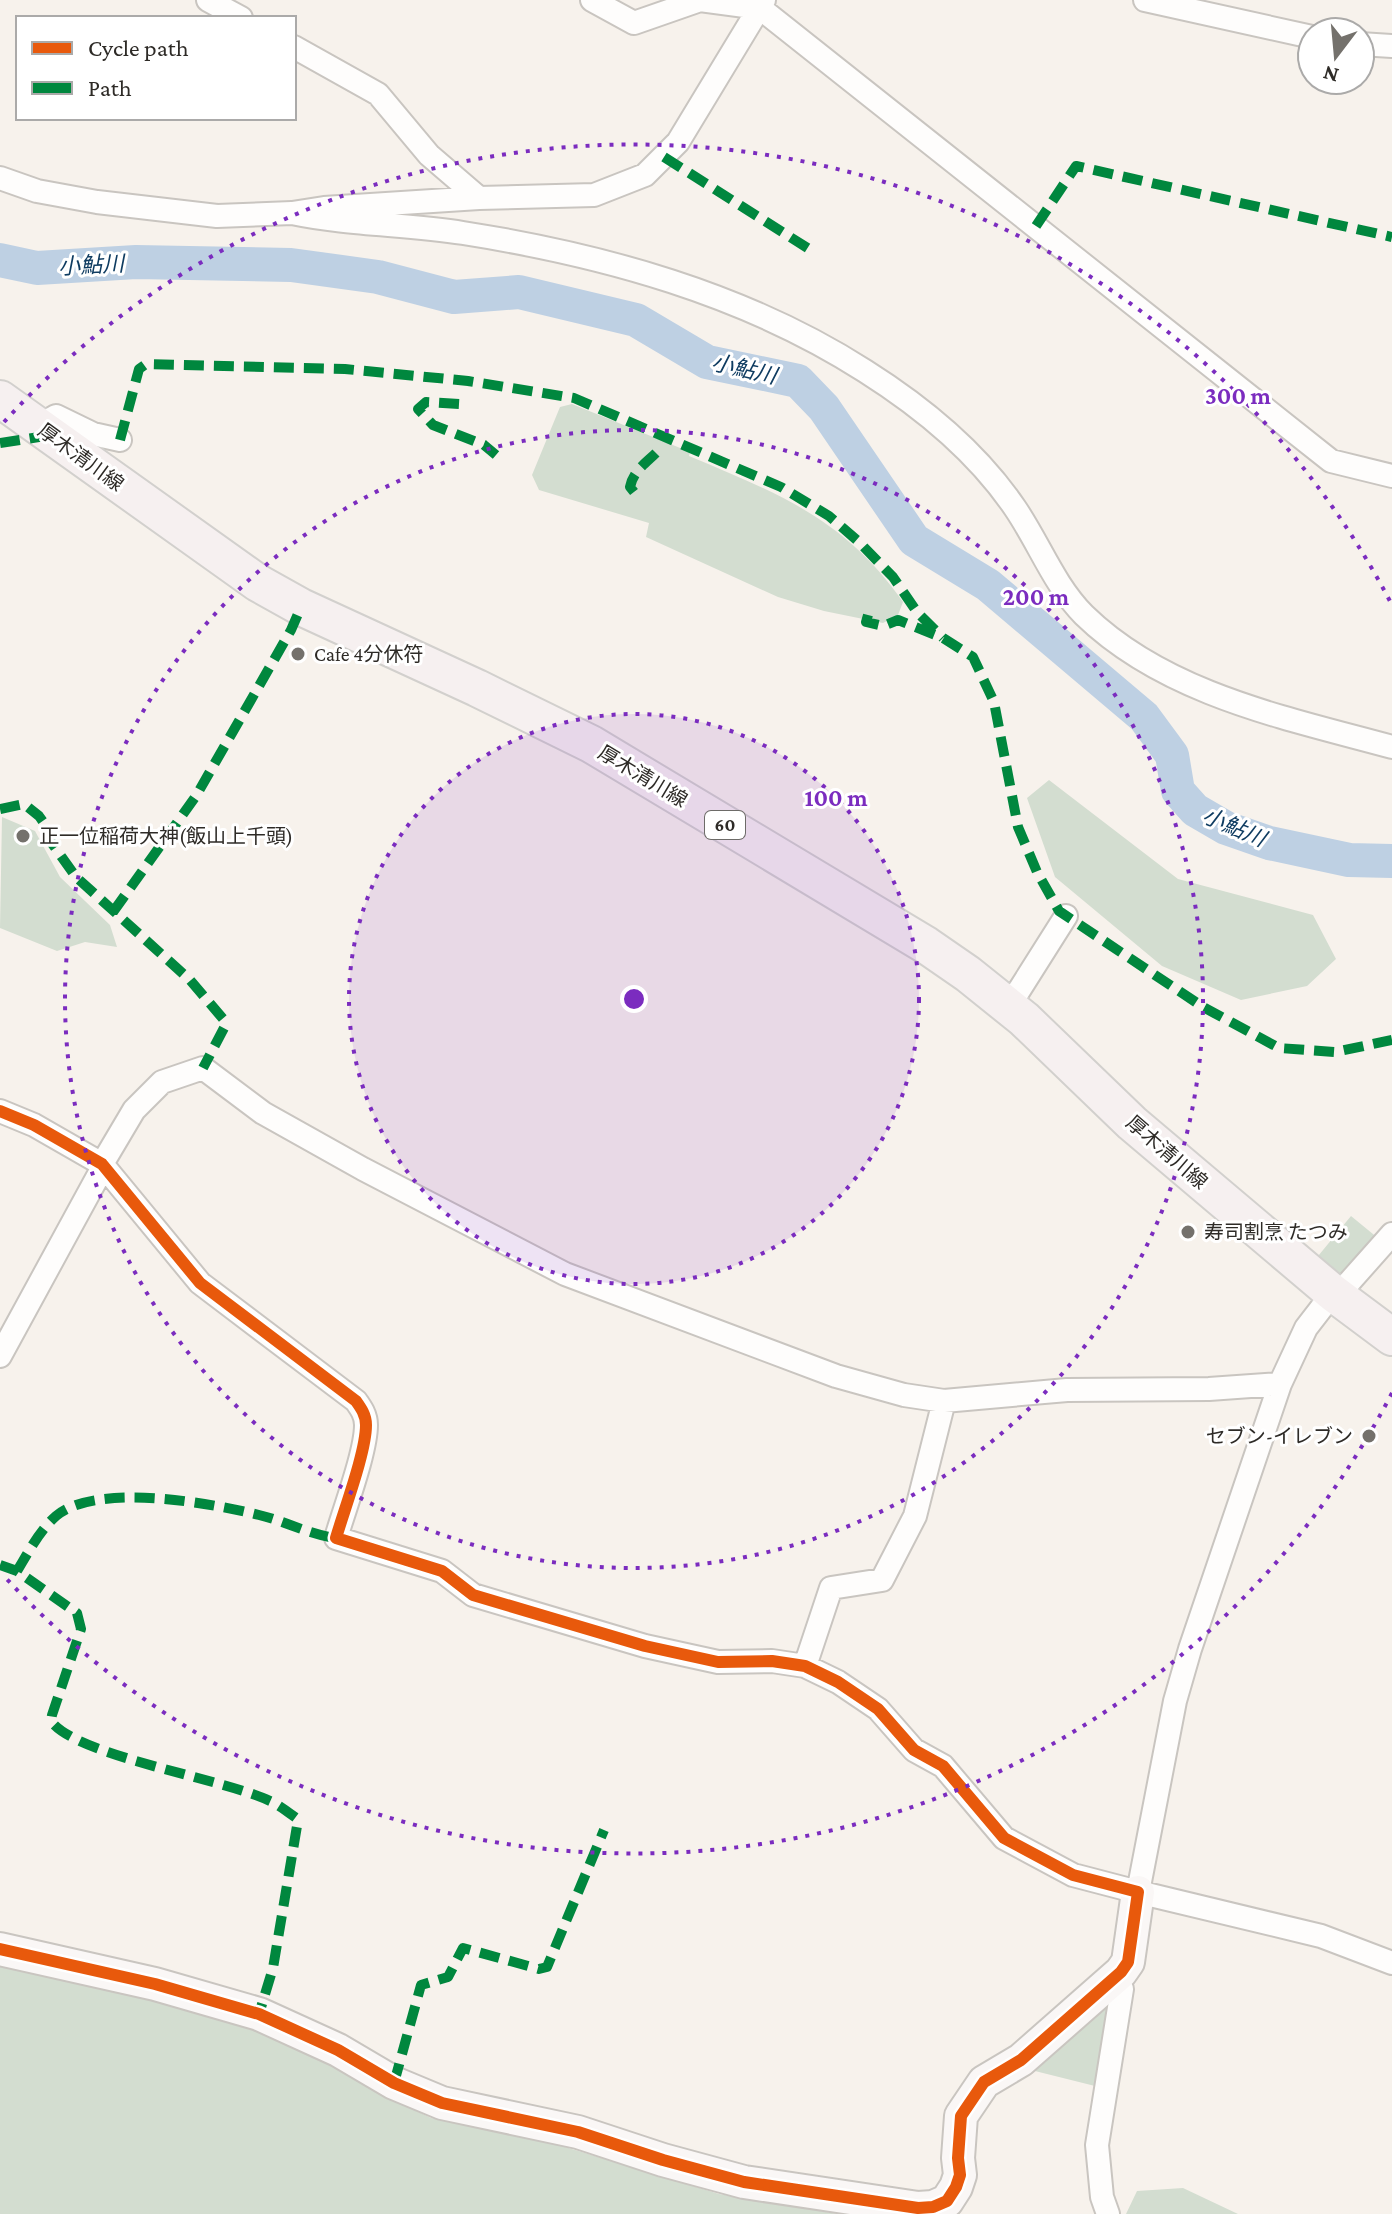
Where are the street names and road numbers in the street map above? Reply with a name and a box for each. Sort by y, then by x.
street label: 厚木清川線 [34,419,128,495]
street label: 厚木清川線 [594,741,692,811]
road number: 60 [705,811,745,839]
street label: 厚木清川線 [1122,1111,1212,1193]

